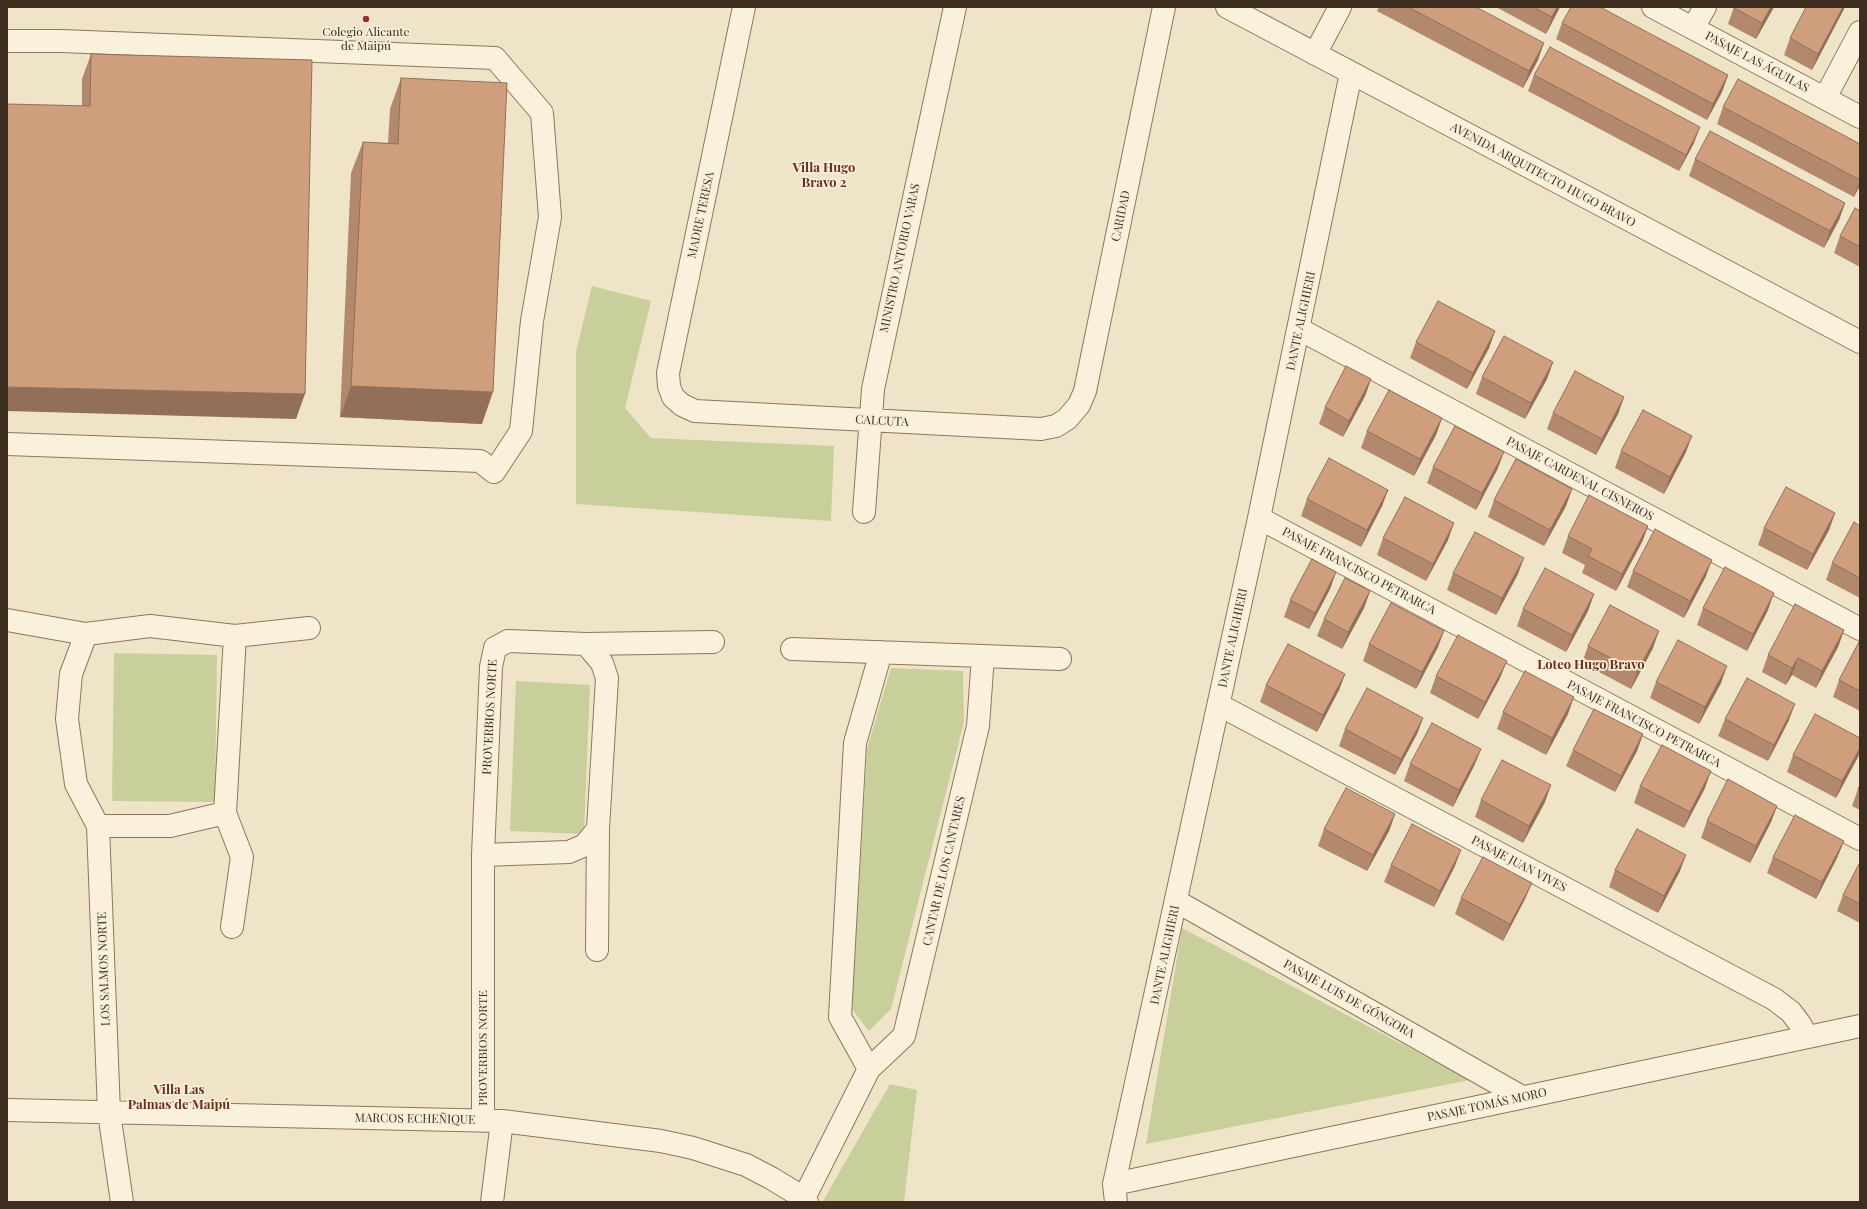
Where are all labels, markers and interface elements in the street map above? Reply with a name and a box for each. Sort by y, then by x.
marker: Colegio Alicante de Maipú [361,14,371,24]
place label: Colegio Alicante de Maipú [322,25,410,53]
street label: PASAJE LAS ÁGUILAS [1703,29,1811,95]
street label: AVENIDA ARQUITECTO HUGO BRAVO [1448,120,1638,230]
district label: Villa Hugo Bravo 2 [793,160,855,191]
street label: MADRE TERESA [685,170,717,260]
street label: MINISTRO ANTORIO VARAS [877,182,923,334]
street label: CARIDAD [1109,189,1133,243]
street label: DANTE ALIGHIERI [1283,270,1319,372]
street label: CALCUTA [855,412,909,430]
street label: PASAJE CARDENAL CISNEROS [1504,434,1656,524]
street label: PASAJE FRANCISCO PETRARCA [1280,524,1438,618]
street label: DANTE ALIGHIERI [1215,587,1251,689]
district label: Loteo Hugo Bravo [1537,657,1645,673]
street label: PROVERBIOS NORTE [480,659,500,775]
street label: PASAJE FRANCISCO PETRARCA [1565,677,1723,771]
street label: CANTAR DE LOS CANTARES [920,795,968,947]
street label: PASAJE JUAN VIVES [1469,833,1569,895]
street label: DANTE ALIGHIERI [1147,904,1183,1006]
street label: LOS SALMOS NORTE [95,912,113,1026]
street label: PASAJE LUIS DE GÓNGORA [1281,957,1417,1041]
street label: PROVERBIOS NORTE [476,990,490,1106]
district label: Villa Las Palmas de Maipú [128,1082,230,1113]
street label: PASAJE TOMÁS MORO [1426,1085,1548,1125]
street label: MARCOS ECHEÑIQUE [354,1111,476,1127]

